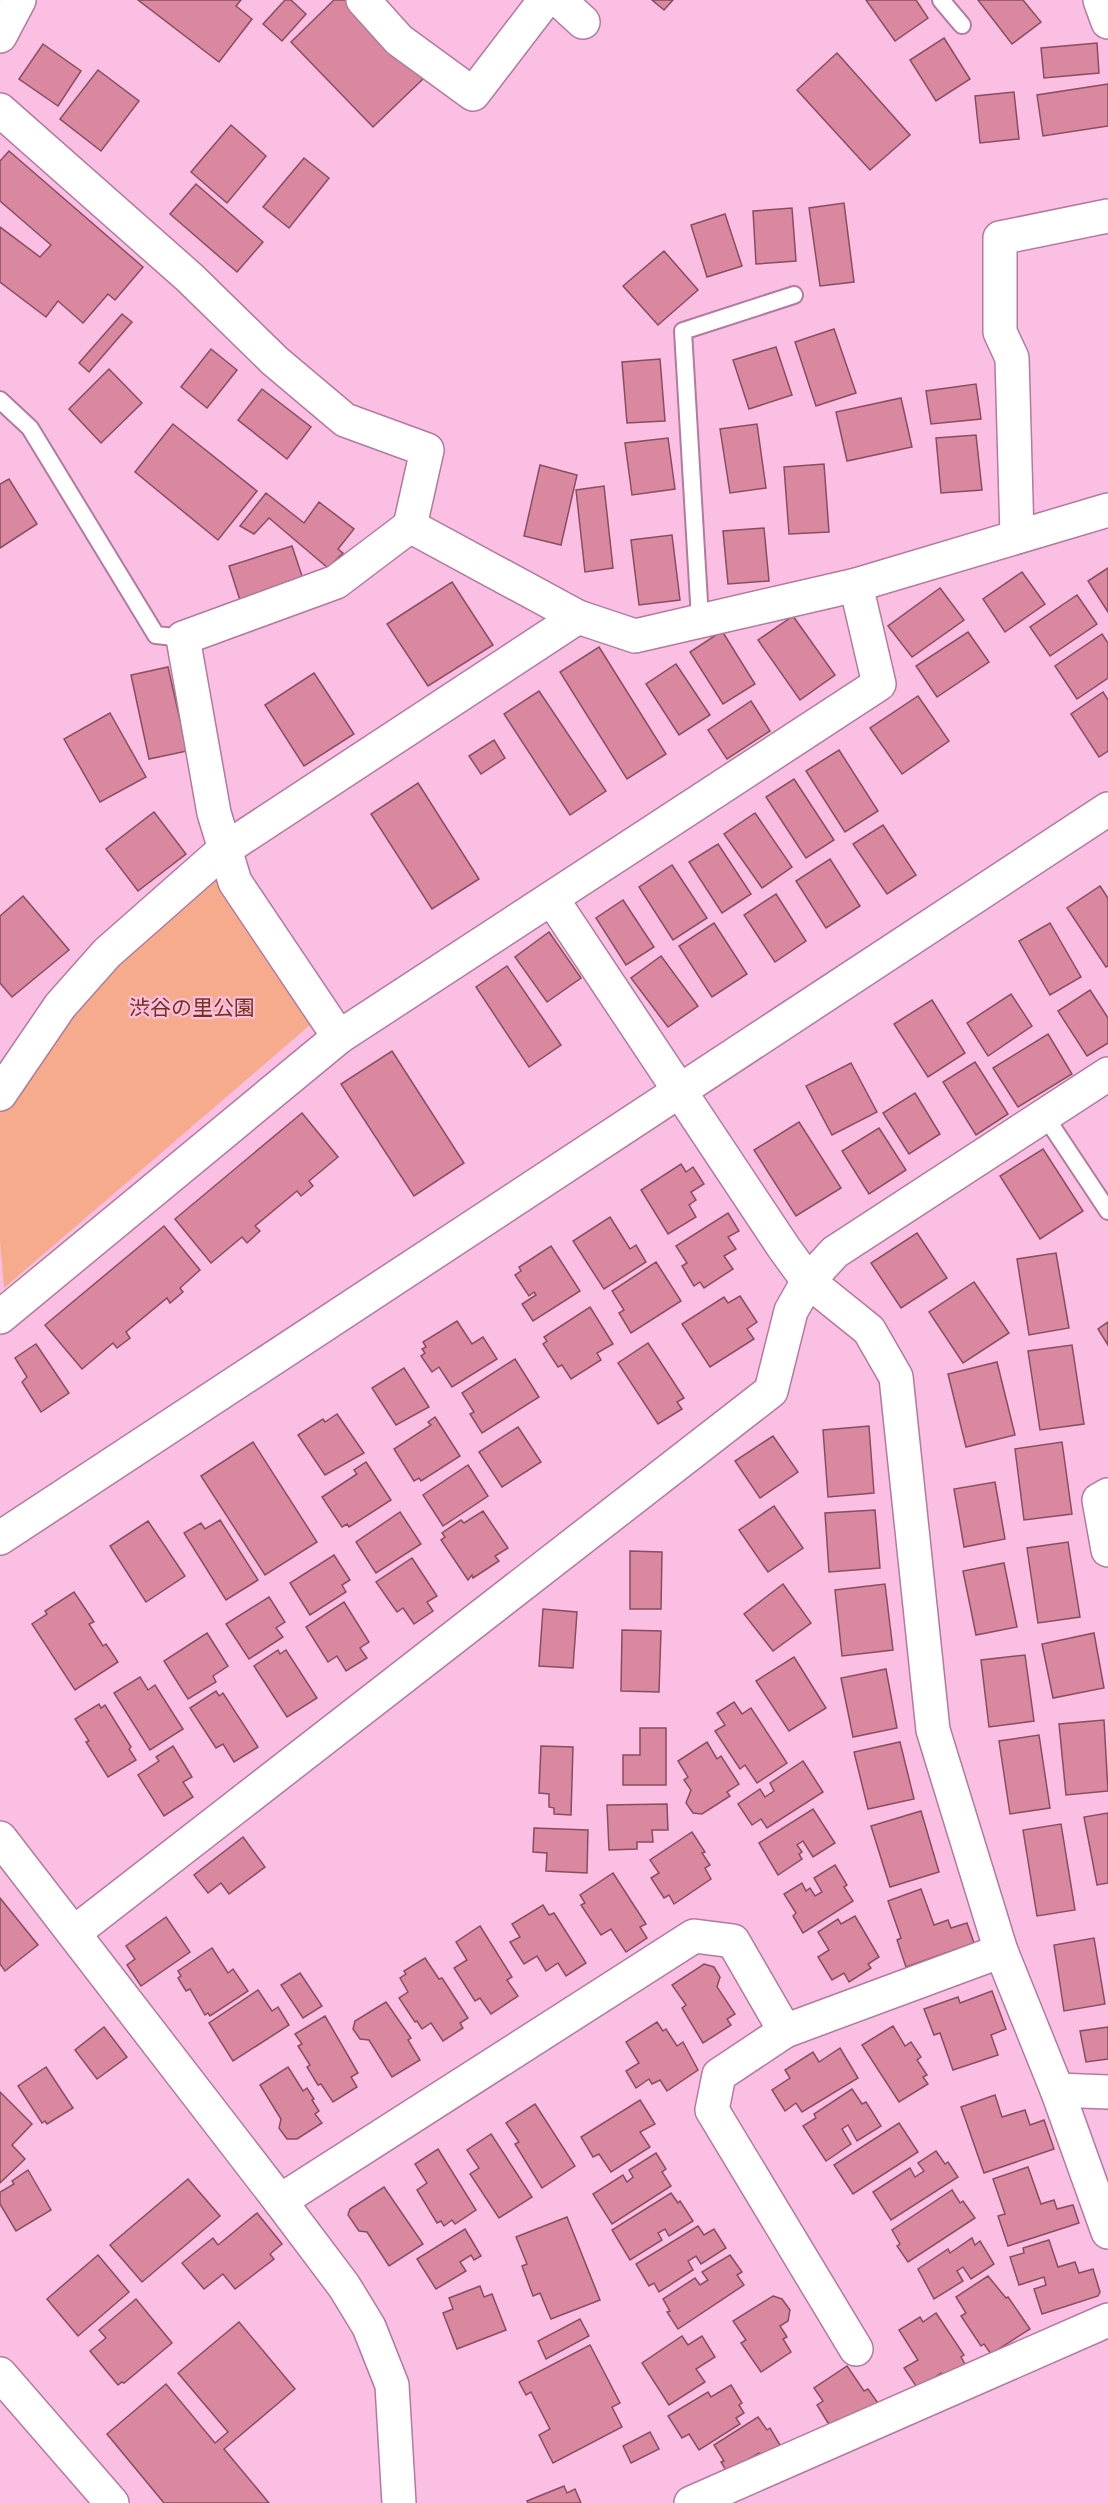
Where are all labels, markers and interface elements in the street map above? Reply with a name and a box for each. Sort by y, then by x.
park label: 渋谷の里公園 [129,996,255,1021]

